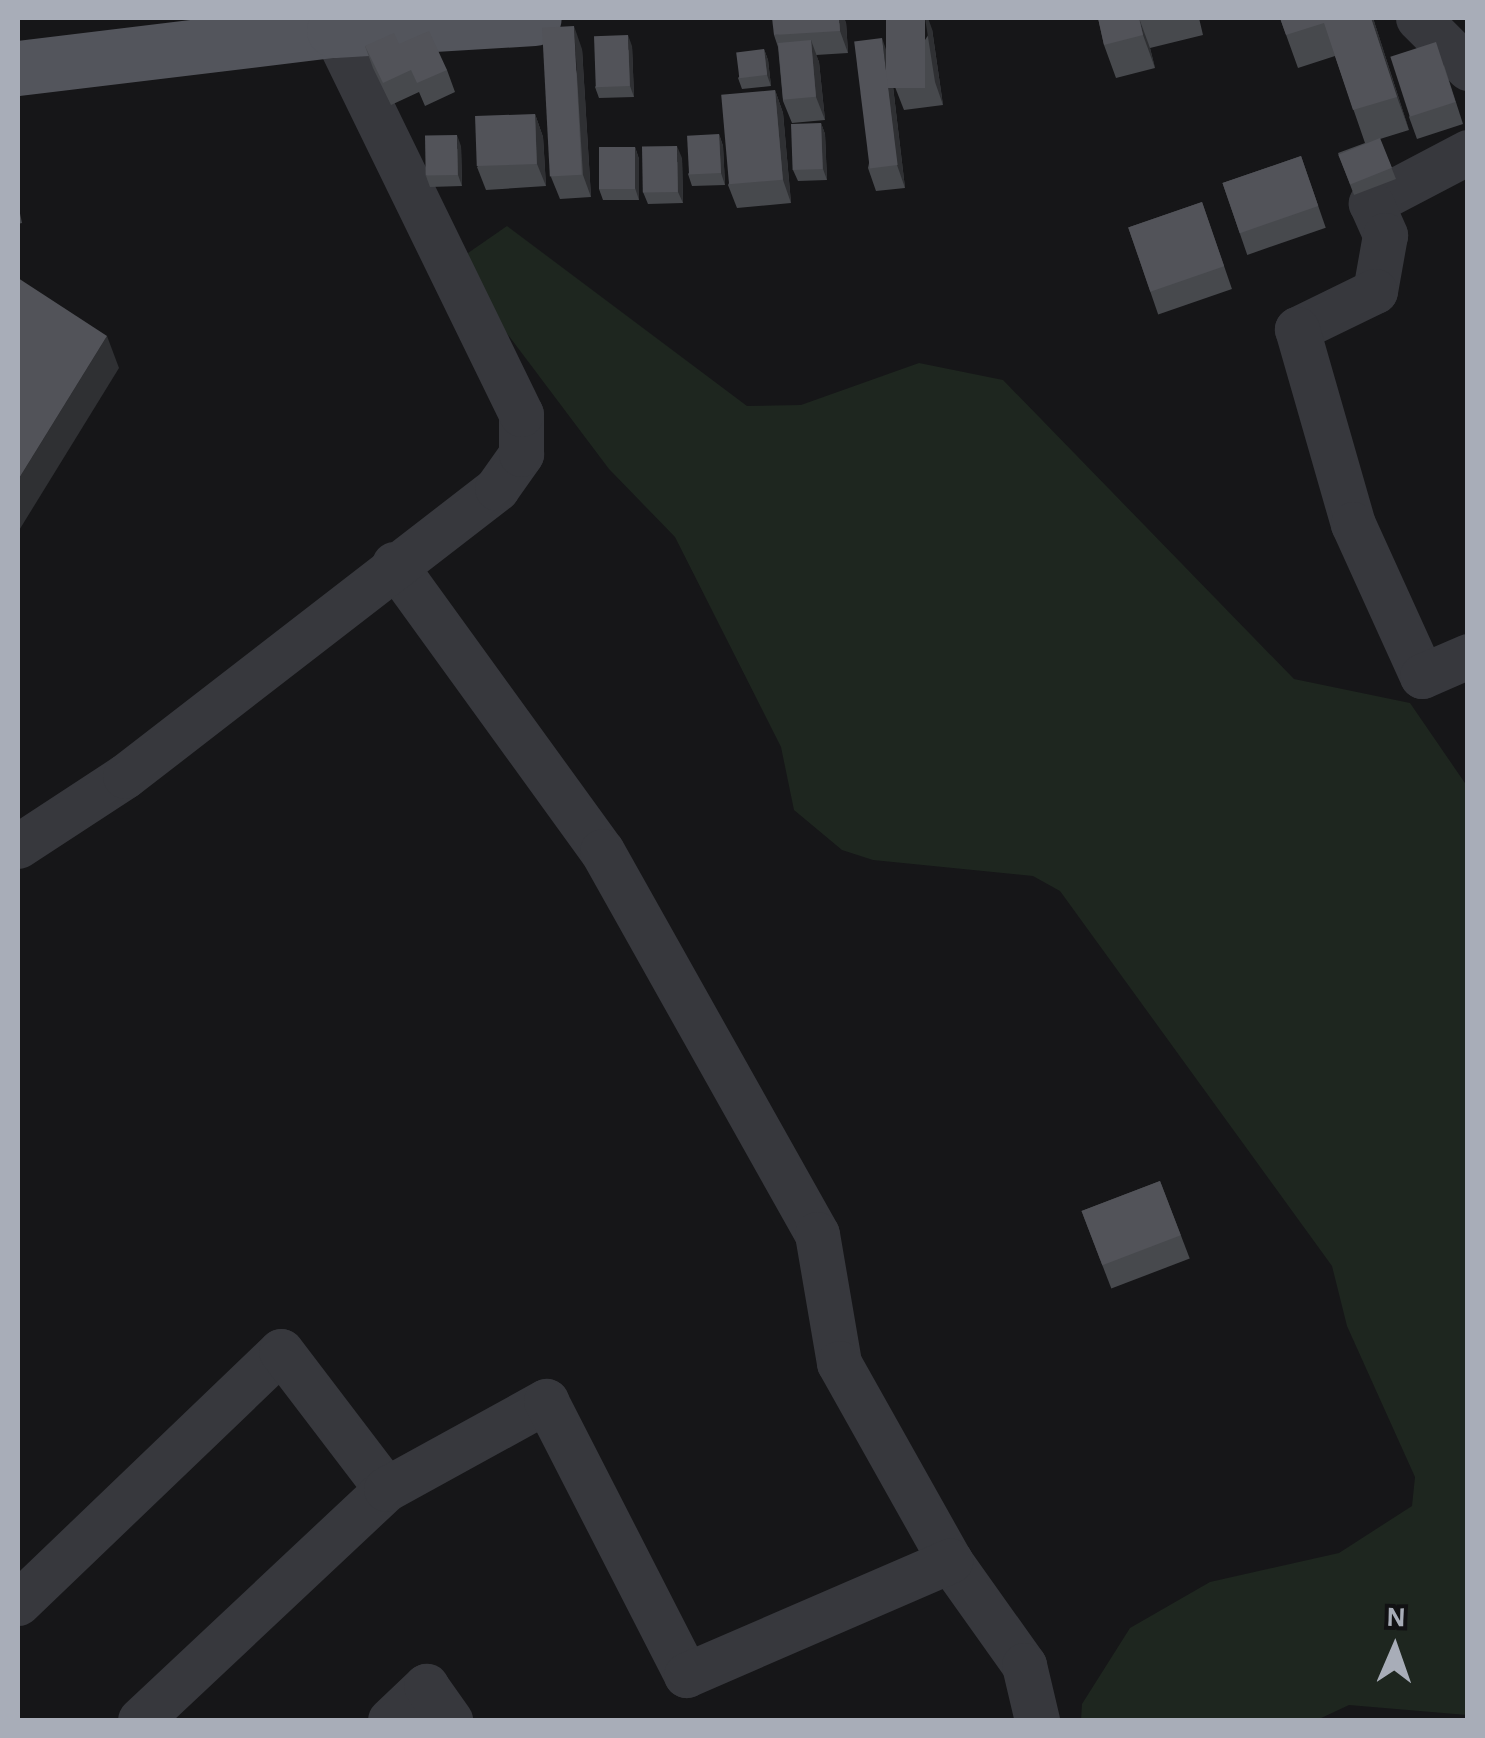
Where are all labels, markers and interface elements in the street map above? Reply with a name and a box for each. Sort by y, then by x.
north arrow [1345,1598,1445,1698]
text: N [1386,1604,1406,1632]

